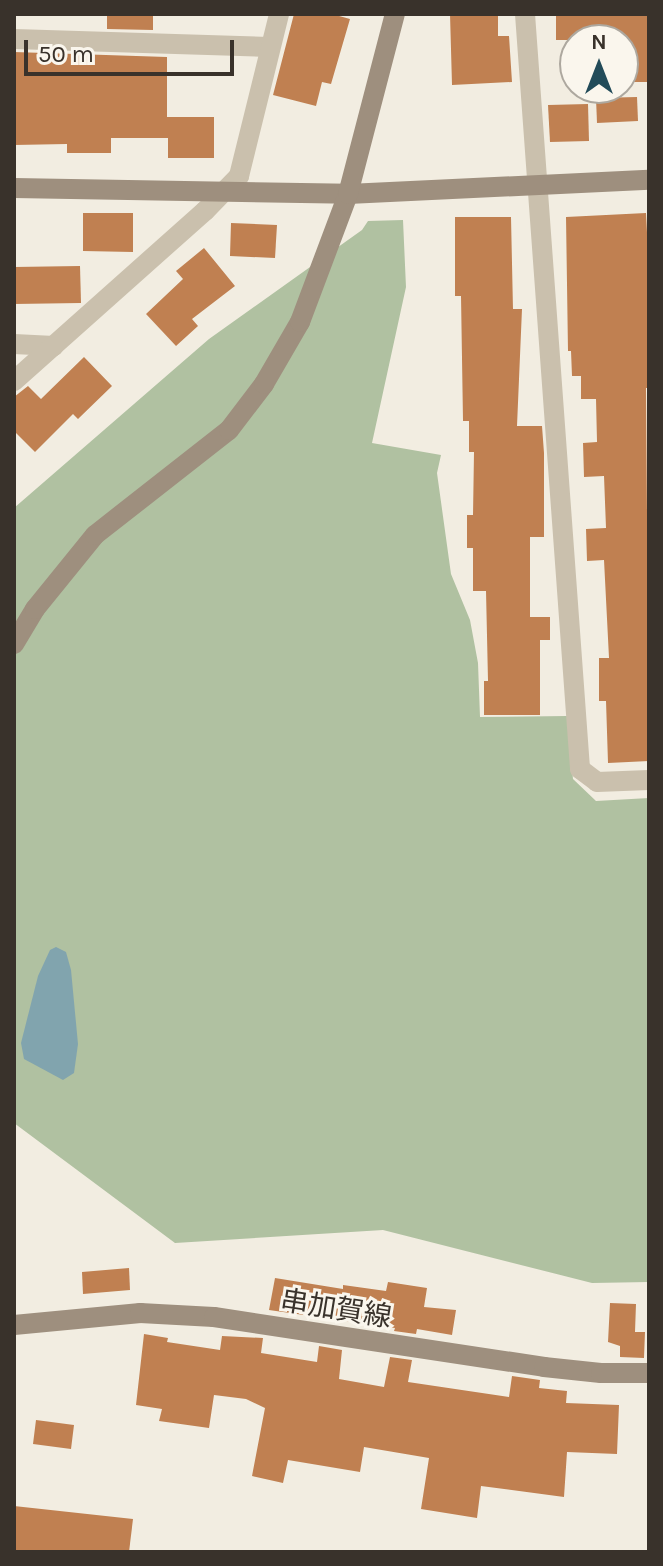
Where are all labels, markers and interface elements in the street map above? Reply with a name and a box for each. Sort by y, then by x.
scale bar [28,24,238,74]
north arrow [559,24,639,104]
text: N [591,29,607,55]
text: 50 m [38,40,94,68]
street label: 串加賀線 [278,1284,394,1334]

